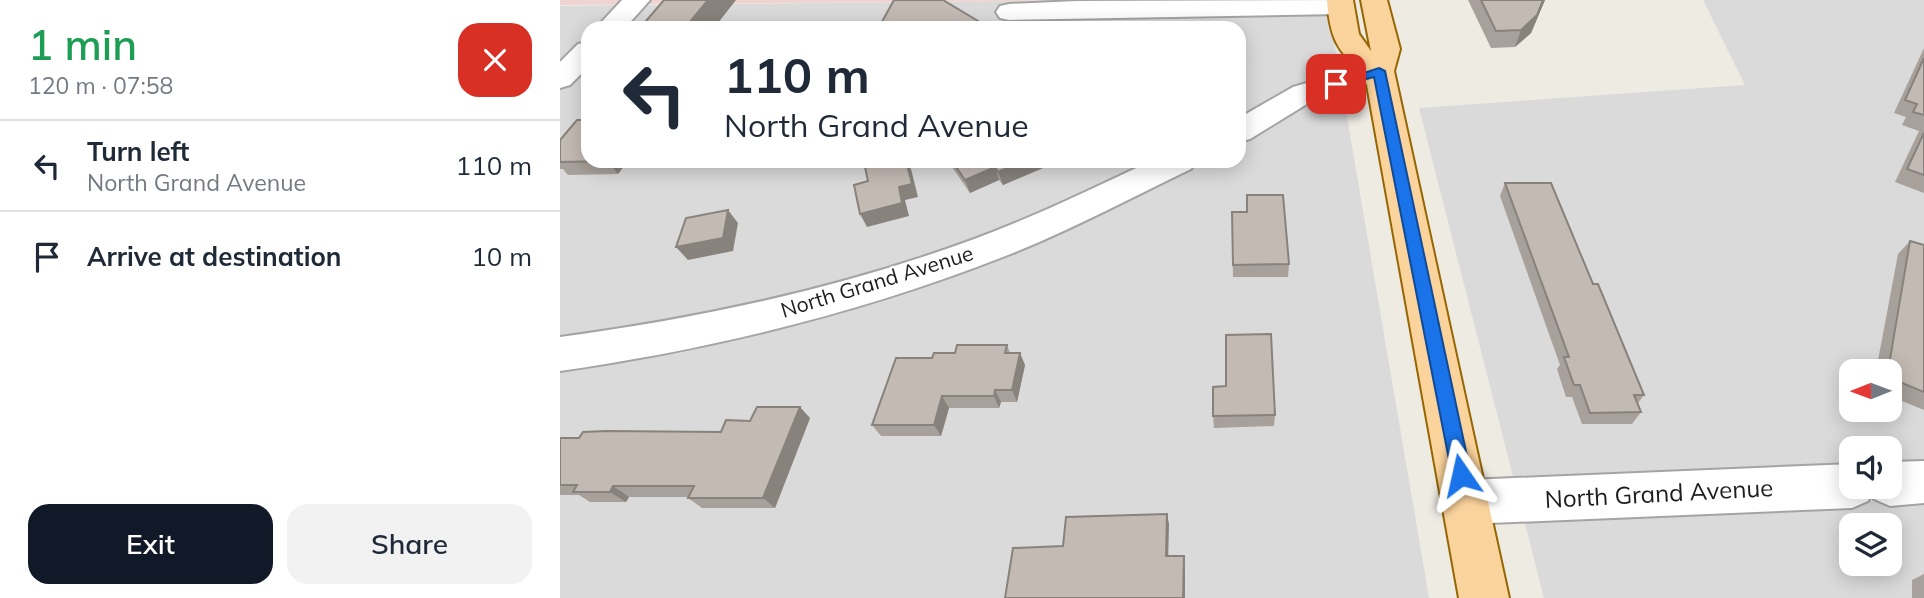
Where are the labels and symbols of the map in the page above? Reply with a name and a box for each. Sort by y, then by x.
pin [1306,54,1366,114]
street label: North Grand Avenue [777,239,976,323]
north arrow [1839,359,1902,422]
position arrow [1424,438,1498,512]
street label: North Grand Avenue [1544,472,1774,514]

